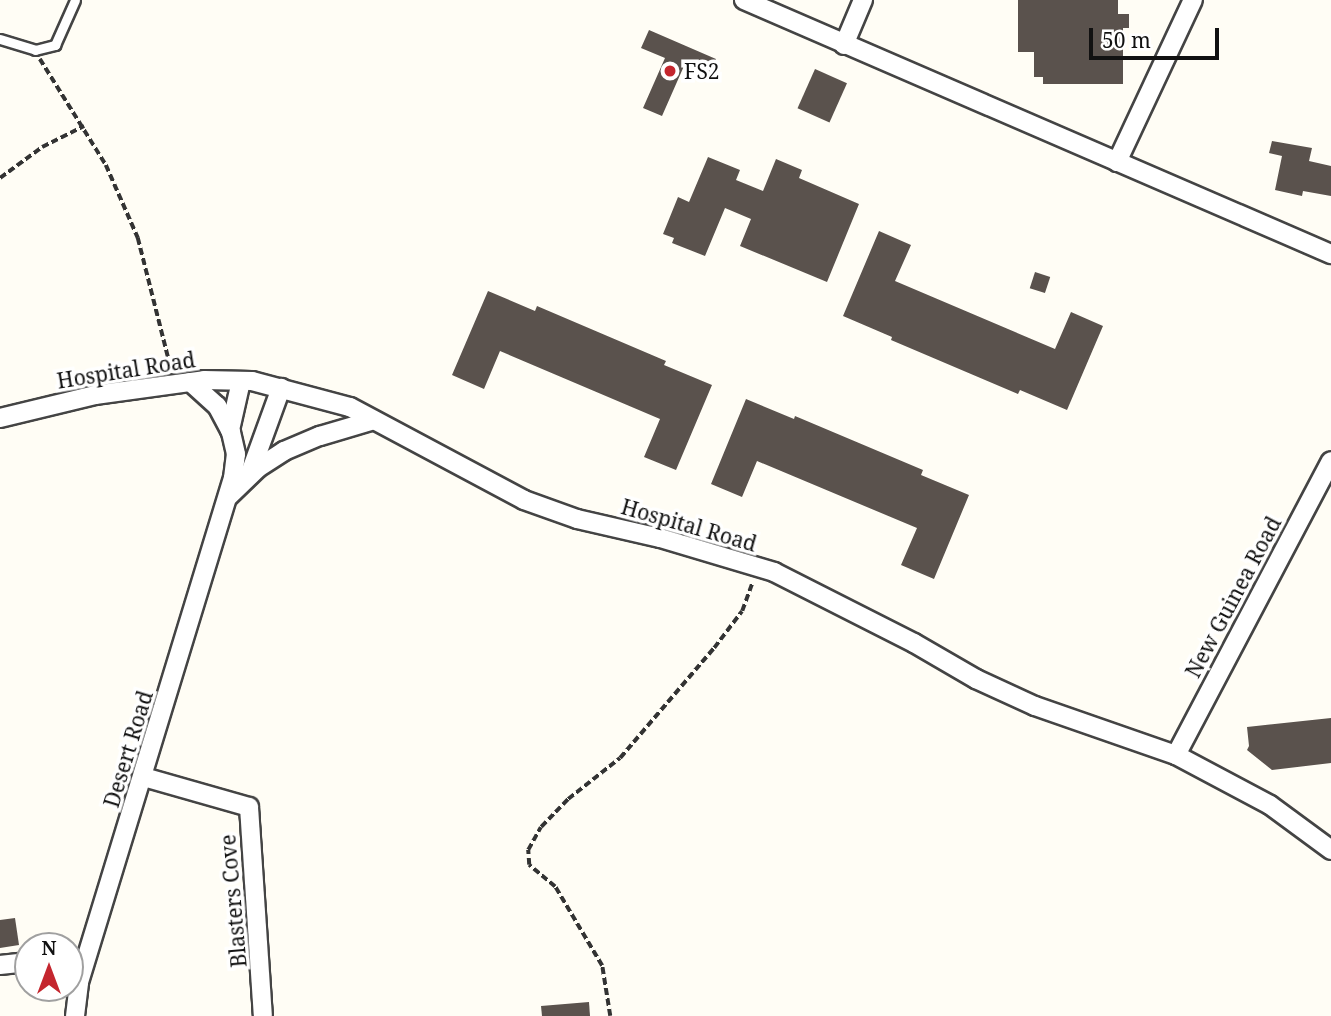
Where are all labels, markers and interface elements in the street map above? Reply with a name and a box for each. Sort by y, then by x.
scale bar [1093,14,1222,58]
text: 50 m [1102,26,1151,54]
place label: FS2 [684,58,720,84]
marker: FS2 [662,63,678,79]
street label: Hospital Road [55,347,197,393]
street label: Hospital Road [618,494,760,556]
street label: New Guinea Road [1180,512,1286,682]
street label: Desert Road [98,688,158,810]
street label: Blasters Cove [215,833,251,969]
north arrow [14,932,84,1002]
text: N [42,935,56,961]

